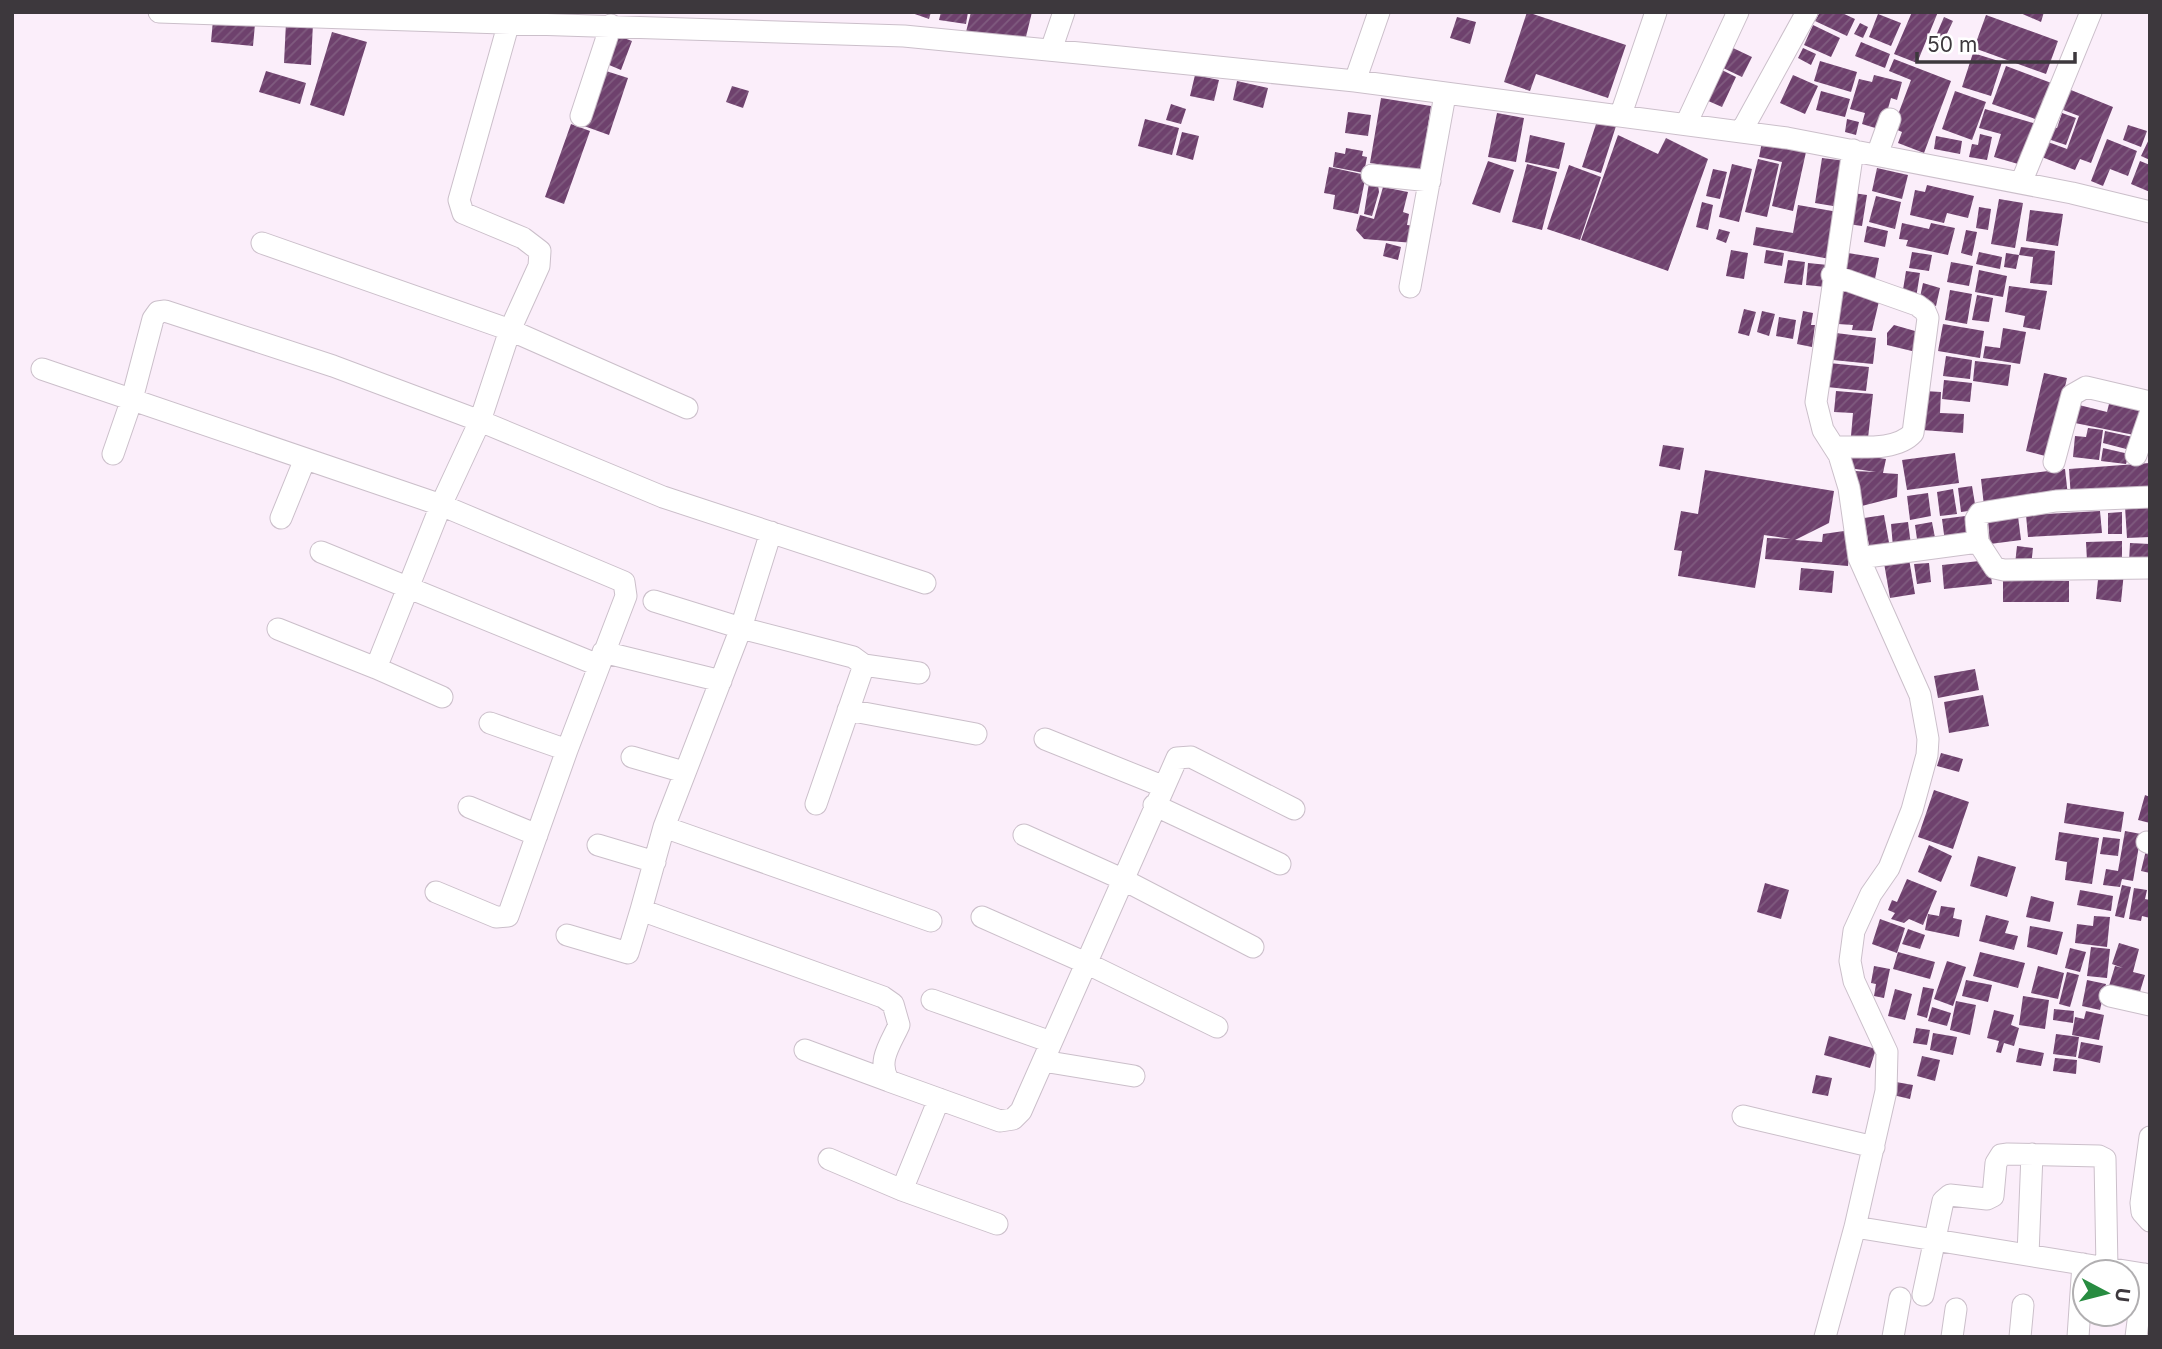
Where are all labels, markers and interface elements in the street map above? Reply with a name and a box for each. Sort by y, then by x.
scale bar [1917,21,2074,65]
text: 50 m [1927,32,1977,57]
north arrow [2071,1258,2141,1328]
text: U [2110,1287,2135,1303]

